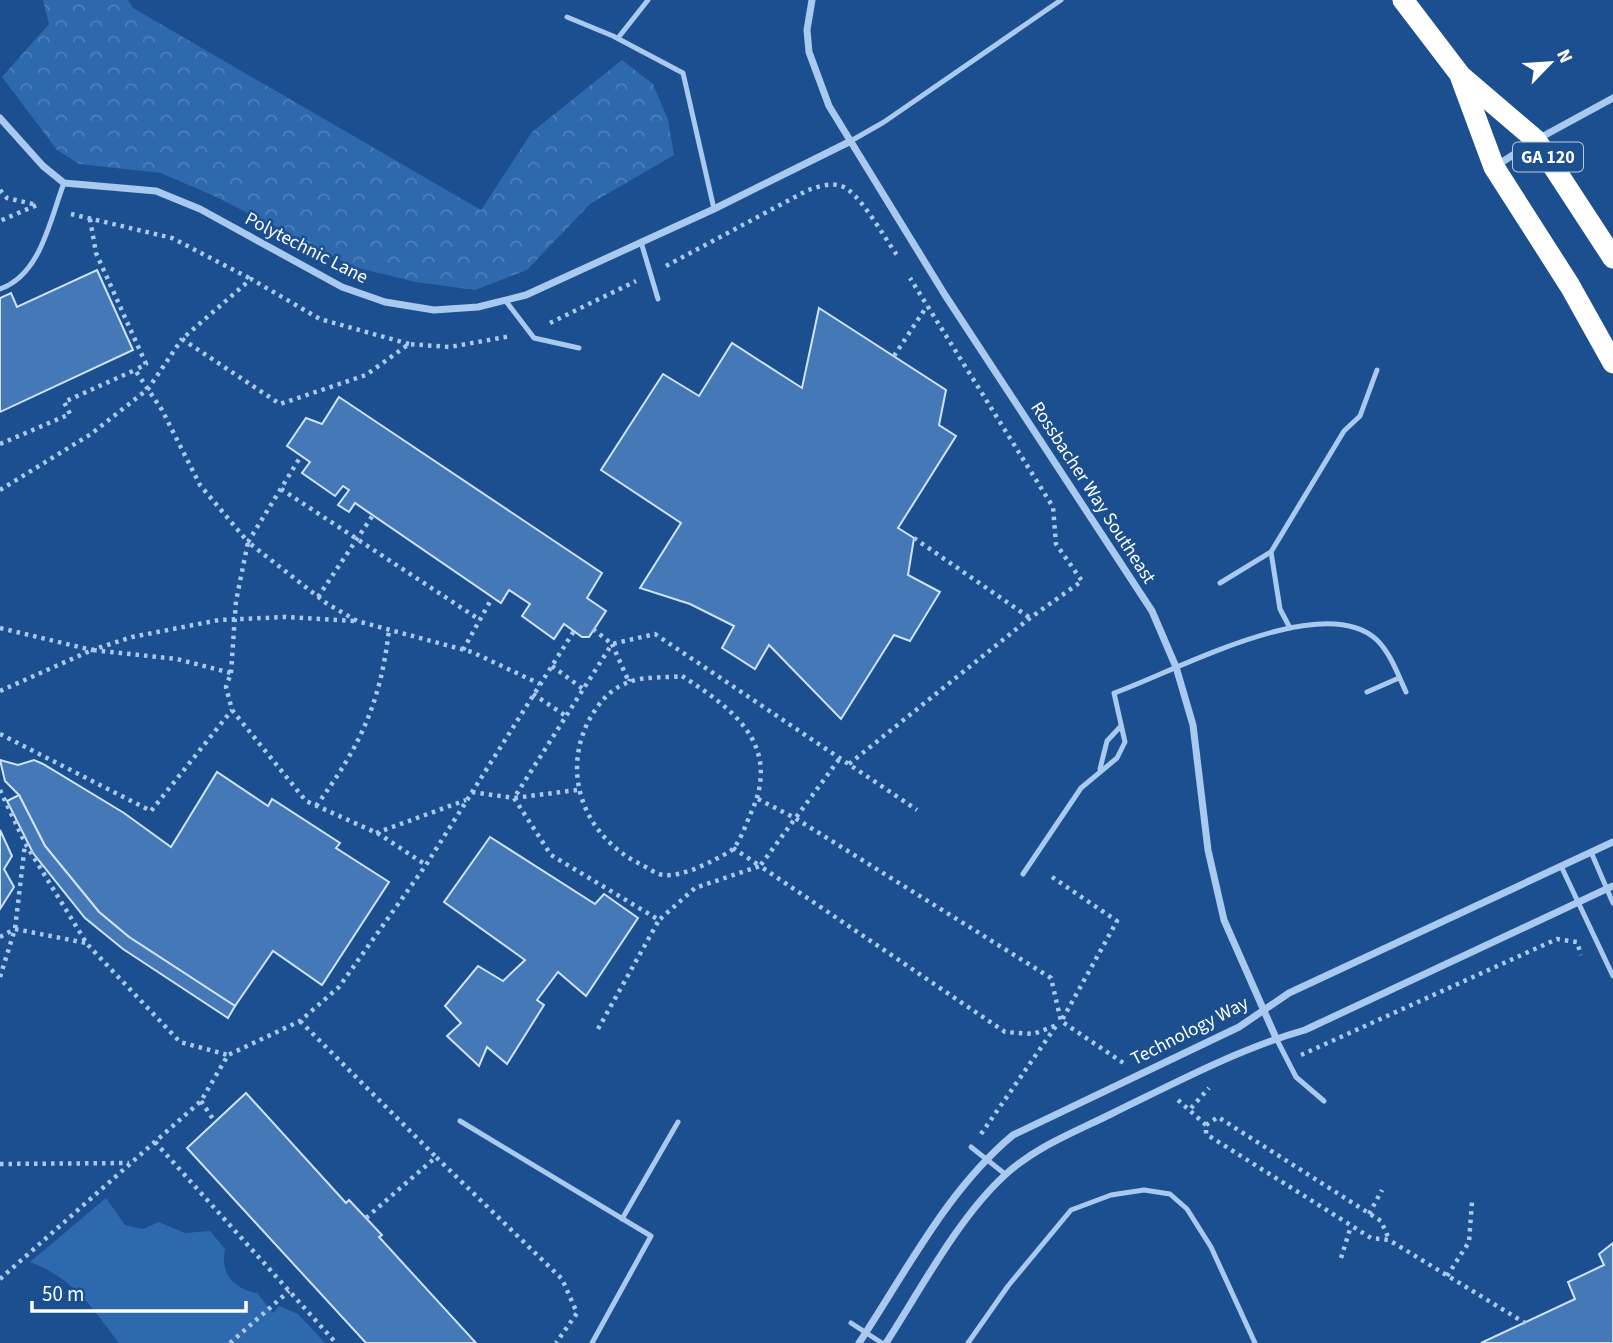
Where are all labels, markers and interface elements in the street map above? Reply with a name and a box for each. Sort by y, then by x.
north arrow [1515,28,1585,98]
text: N [1549,45,1579,68]
road number: GA 120 [1513,142,1583,172]
street label: Polytechnic Lane [240,206,373,291]
street label: Rossbacher Way Southeast [1024,396,1162,590]
street label: Technology Way [1126,990,1253,1073]
scale bar [32,1270,245,1314]
text: 50 m [42,1279,84,1309]

